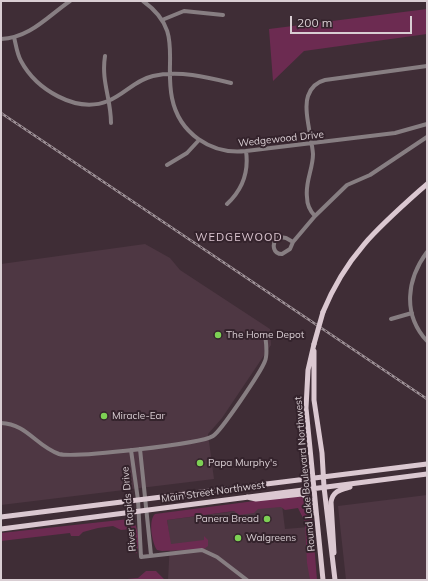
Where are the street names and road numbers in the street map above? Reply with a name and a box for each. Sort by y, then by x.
street label: Wedgewood Drive [238,129,324,149]
street label: Round Lake Boulevard Northwest [292,396,318,552]
street label: River Rapids Drive [119,466,139,552]
street label: Main Street Northwest [160,479,266,505]

